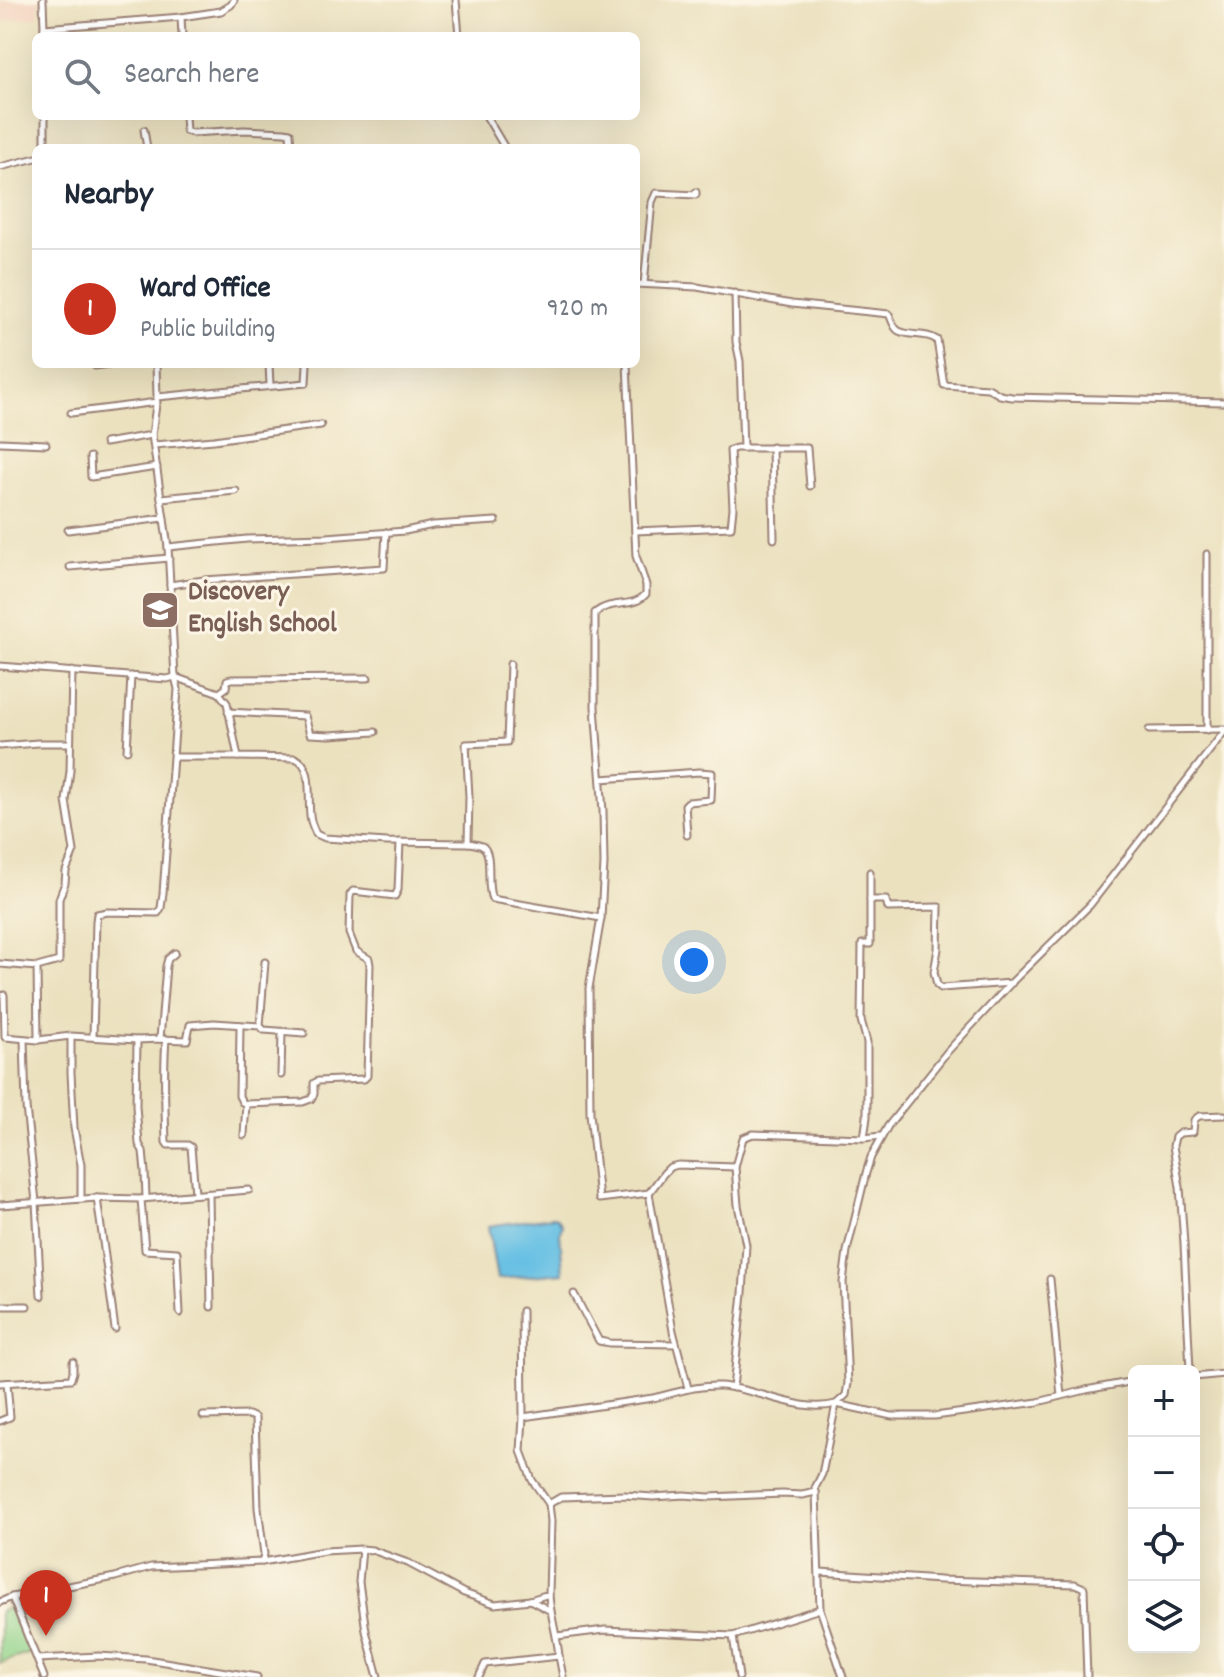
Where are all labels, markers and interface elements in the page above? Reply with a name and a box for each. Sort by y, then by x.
search box [32,32,640,120]
icon: search [60,54,104,98]
text: Search here [124,55,260,98]
text: Nearby [64,172,153,221]
text: Ward Office [140,269,271,312]
text: 1 [87,291,93,328]
text: 920 m [547,291,608,328]
text: Public building [140,312,275,349]
place label: Discovery English School [188,574,337,646]
school or university icon: Discovery English School [139,589,181,631]
your location [674,942,714,982]
map controls [1128,1365,1200,1653]
button: + [1128,1365,1200,1437]
button: − [1128,1437,1200,1509]
button: locate [1128,1509,1200,1581]
pin: 1 [20,1570,72,1636]
button: layers [1128,1581,1200,1653]

